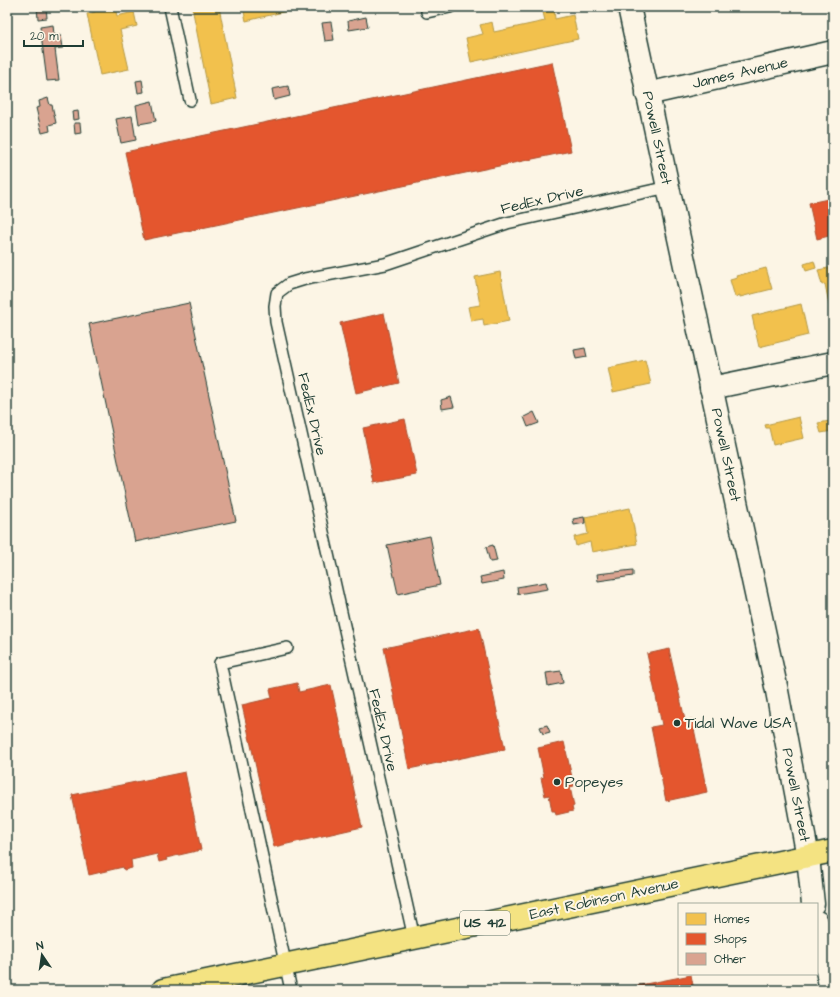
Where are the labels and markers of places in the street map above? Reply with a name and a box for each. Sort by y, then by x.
place label: Tidal Wave USA [685,713,792,734]
marker: Tidal Wave USA [672,718,682,728]
place label: Popeyes [565,772,624,794]
marker: Popeyes [552,777,562,787]

